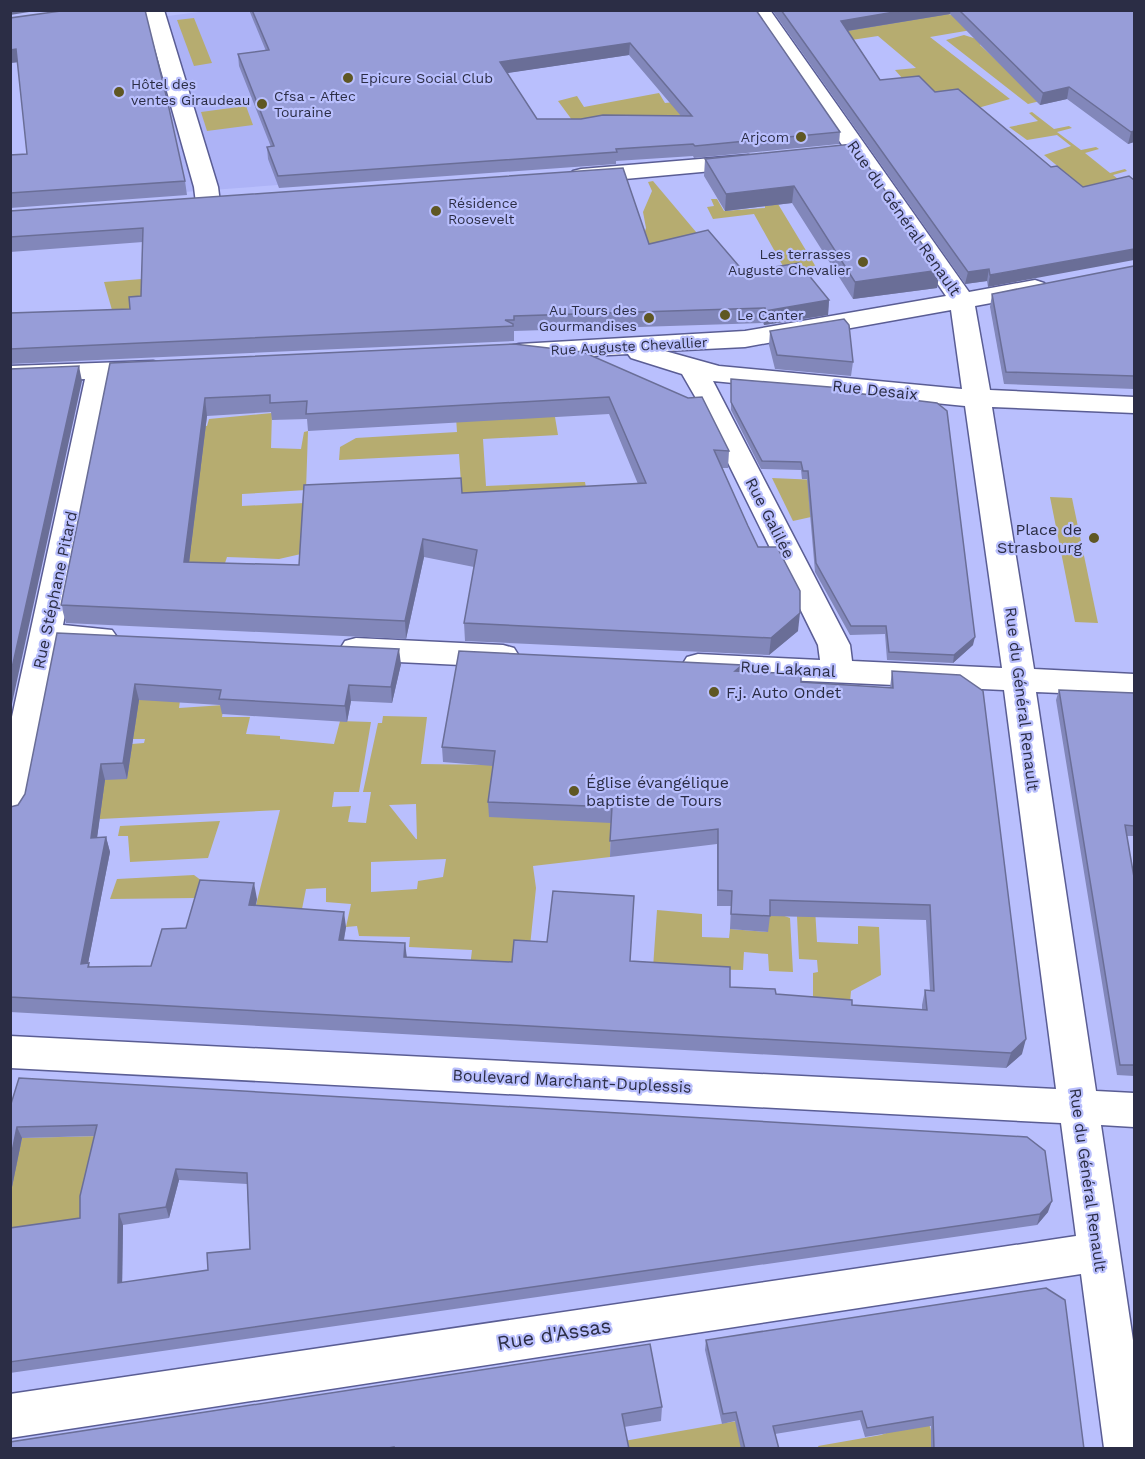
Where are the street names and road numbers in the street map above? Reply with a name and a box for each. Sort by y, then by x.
street label: Rue du Général Renault [843,137,965,300]
street label: Rue Auguste Chevallier [550,334,708,358]
street label: Rue Desaix [831,376,919,404]
street label: Rue Galilée [742,474,798,562]
street label: Rue Stéphane Pitard [29,509,81,671]
street label: Rue du Général Renault [1001,606,1043,792]
street label: Rue Lakanal [740,657,836,681]
street label: Boulevard Marchant-Duplessis [452,1065,692,1097]
street label: Rue du Général Renault [1066,1087,1110,1273]
street label: Rue d'Assas [495,1313,613,1355]

